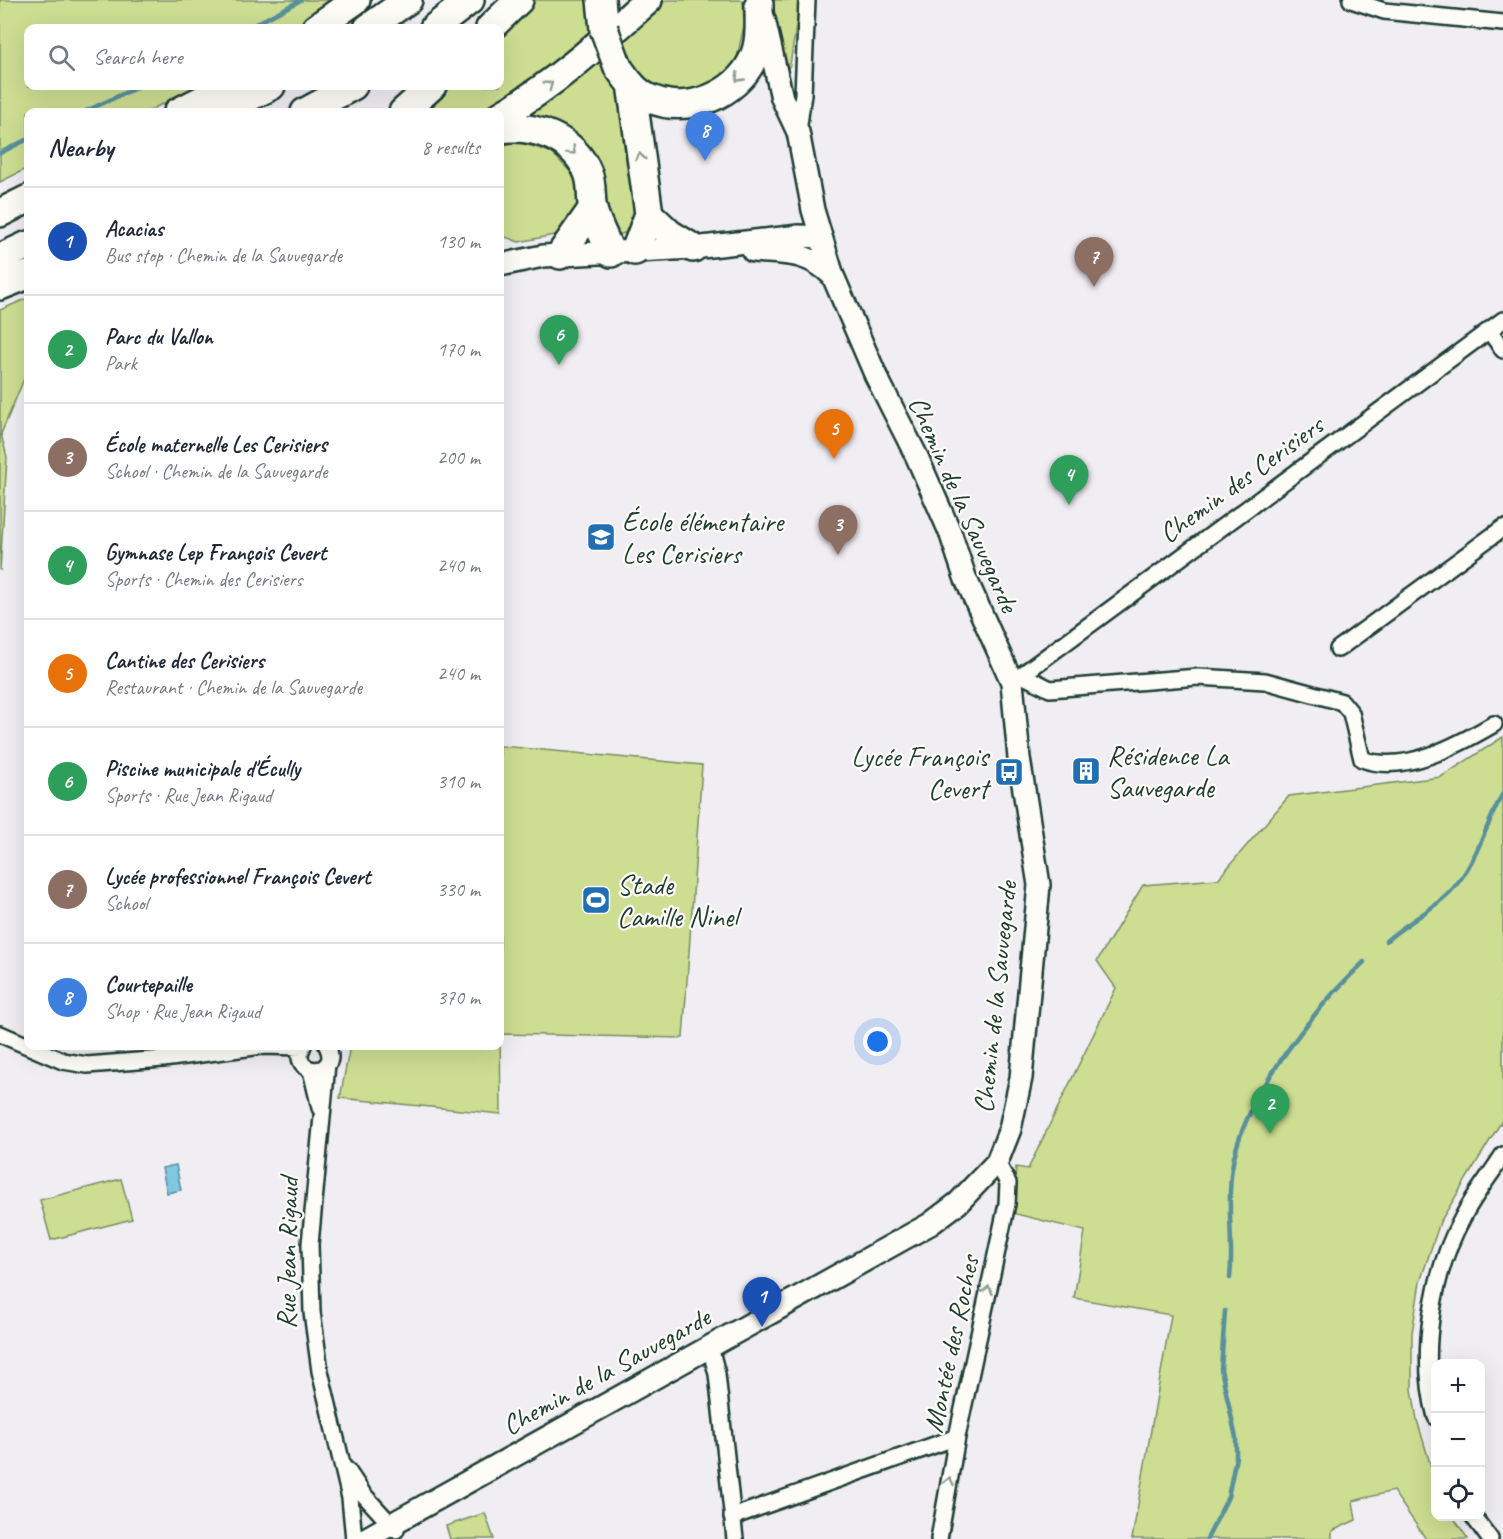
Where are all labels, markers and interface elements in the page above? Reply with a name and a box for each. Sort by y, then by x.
search box [24,24,504,90]
icon: search [45,41,78,74]
text: Search here [93,43,183,71]
one-way arrow [735,70,746,81]
one-way arrow [542,82,553,93]
pin: 8 [686,112,724,161]
text: Nearby [48,131,113,164]
text: 8 results [421,135,480,160]
one-way arrow [565,144,576,155]
one-way arrow [635,152,647,161]
text: Acacias [105,215,163,243]
text: 1 [63,229,72,254]
text: 130 m [437,229,480,254]
pin: 7 [1074,238,1114,287]
text: Bus stop · Chemin de la Sauvegarde [105,243,342,268]
pin: 6 [540,316,578,365]
text: Parc du Vallon [105,323,213,351]
text: 2 [63,337,72,362]
text: 170 m [437,337,480,362]
text: Park [105,351,137,376]
street label: Chemin de la Sauvegarde [901,391,1028,619]
street label: Chemin des Cerisiers [1152,406,1332,550]
pin: 5 [814,410,854,459]
text: École maternelle Les Cerisiers [105,431,327,459]
text: 3 [63,445,72,470]
text: 200 m [437,445,480,470]
pin: 4 [1050,456,1088,505]
text: School · Chemin de la Sauvegarde [105,459,328,484]
place label: École élémentaire Les Cerisiers [622,504,785,571]
pin: 3 [818,506,858,555]
school or university icon: École élémentaire Les Cerisiers [585,521,617,553]
text: Gymnase Lep François Cevert [105,539,326,567]
text: 4 [63,553,72,578]
text: 240 m [437,553,480,578]
text: Sports · Chemin des Cerisiers [105,567,302,592]
text: Cantine des Cerisiers [105,647,264,675]
text: 5 [63,661,72,686]
text: 240 m [437,661,480,686]
text: Restaurant · Chemin de la Sauvegarde [105,675,362,700]
place label: Résidence La Sauvegarde [1107,738,1230,805]
place label: Lycée François Cevert [851,739,992,806]
text: Piscine municipale d'Écully [105,755,300,783]
building icon: Résidence La Sauvegarde [1070,755,1102,787]
bus stop icon: Lycée François Cevert [993,756,1025,788]
text: 6 [63,769,72,794]
text: 310 m [437,769,480,794]
text: Sports · Rue Jean Rigaud [105,783,272,808]
text: Lycée professionnel François Cevert [105,863,371,891]
place label: Stade Camille Ninel [617,867,743,934]
text: 7 [63,877,72,902]
text: 330 m [437,877,480,902]
street label: Chemin de la Sauvegarde [965,878,1025,1114]
sports icon: Stade Camille Ninel [580,884,612,916]
text: School [105,891,148,916]
text: Courtepaille [105,971,192,999]
text: 8 [63,985,72,1010]
text: 370 m [437,985,480,1010]
text: Shop · Rue Jean Rigaud [105,999,261,1024]
your location [863,1027,892,1056]
pin: 2 [1250,1084,1290,1134]
street label: Rue Jean Rigaud [268,1173,306,1329]
street label: Montée des Roches [915,1250,987,1436]
pin: 1 [742,1278,782,1327]
one-way arrow [981,1286,994,1296]
street label: Chemin de la Sauvegarde [496,1298,718,1443]
map controls [1431,1359,1485,1521]
button: + [1431,1359,1485,1413]
button: − [1431,1413,1485,1467]
button: locate [1431,1467,1485,1521]
one-way arrow [942,1477,955,1487]

